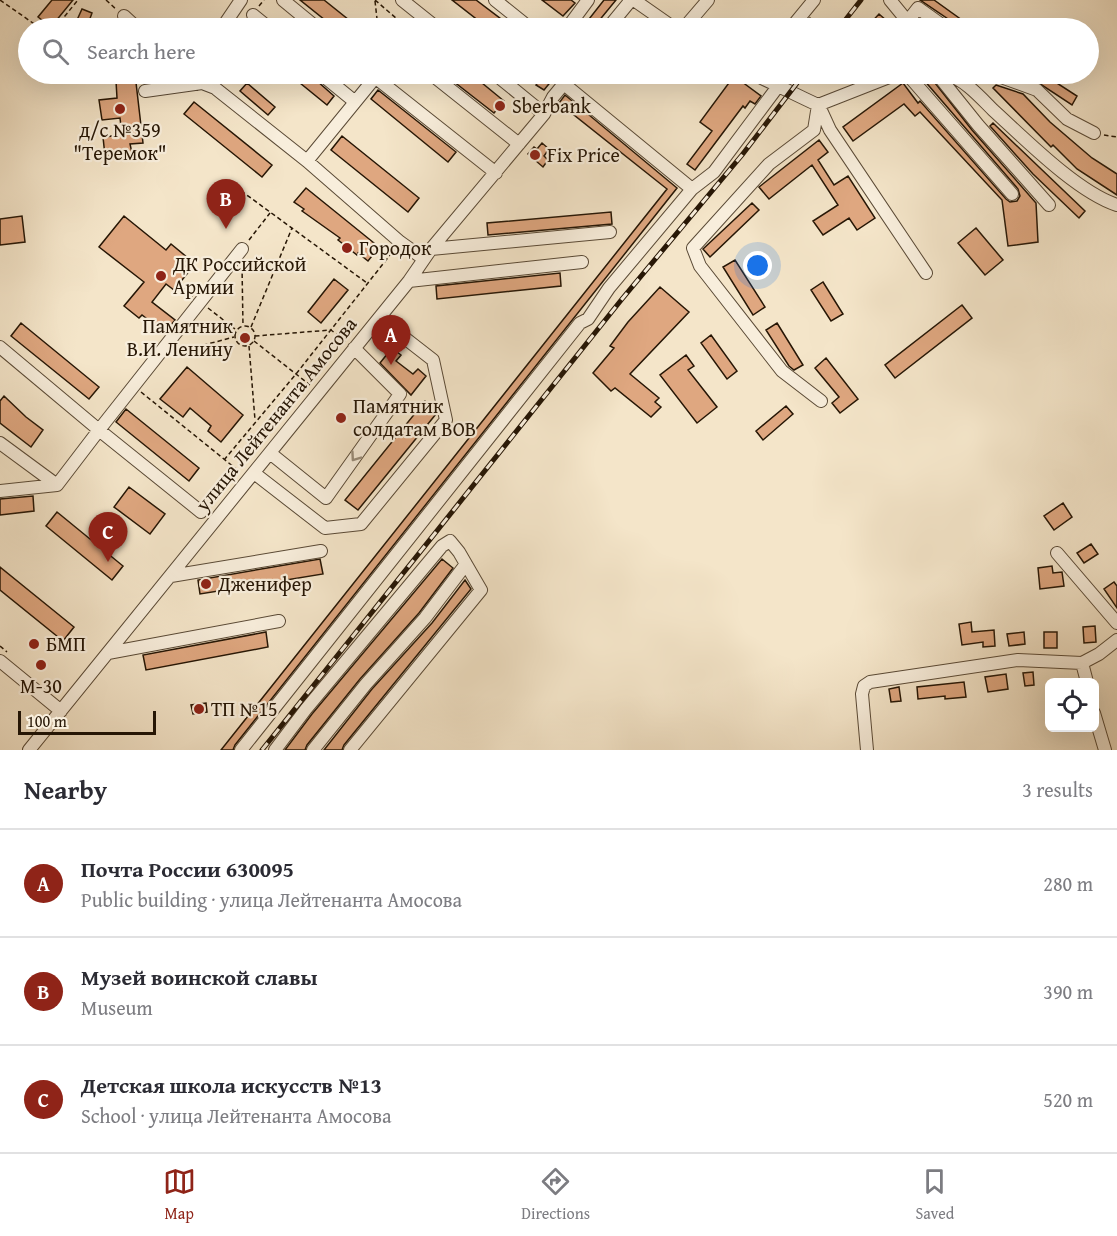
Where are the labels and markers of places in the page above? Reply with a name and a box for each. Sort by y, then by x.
place label: Sberbank [512,91,592,120]
marker: Sberbank [493,99,507,113]
marker: д/с №359 "Теремок" [113,102,127,116]
place label: д/с №359 "Теремок" [73,115,167,167]
place label: Fix Price [547,140,620,169]
marker: Fix Price [528,148,542,162]
pin: B [206,180,246,229]
place label: Городок [359,233,432,262]
marker: Городок [340,241,354,255]
place label: ДК Российской Армии [172,249,306,301]
marker: ДК Российской Армии [154,269,168,283]
place label: Памятник В.И. Ленину [127,311,234,363]
pin: A [372,316,410,365]
marker: Памятник В.И. Ленину [238,331,252,345]
place label: Памятник солдатам ВОВ [353,391,476,443]
marker: Памятник солдатам ВОВ [334,411,348,425]
pin: C [88,512,128,562]
place label: Дженифер [217,569,312,598]
marker: Дженифер [199,577,213,591]
place label: БМП [46,629,86,658]
marker: БМП [27,637,41,651]
marker: М-30 [34,658,48,672]
place label: М-30 [20,671,62,700]
place label: ТП №15 [211,694,278,723]
marker: ТП №15 [192,702,206,716]

